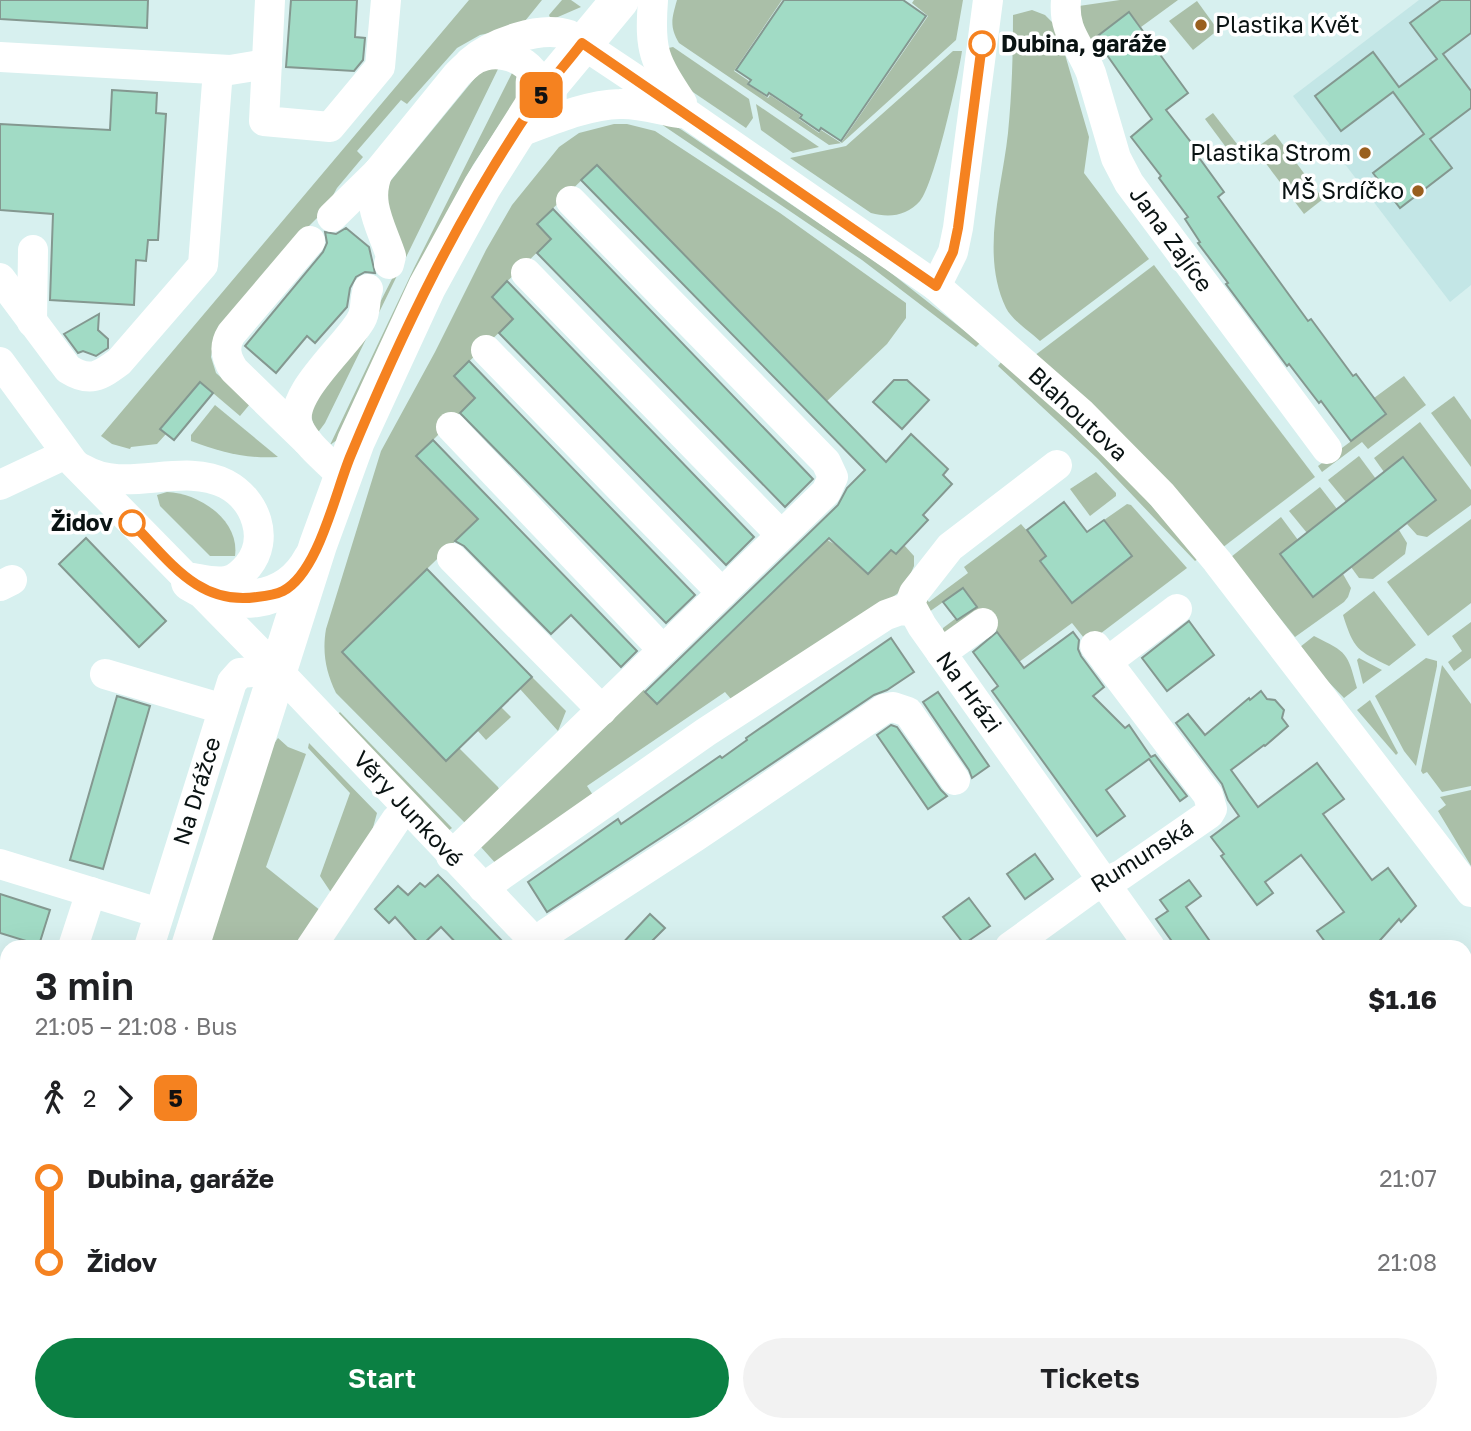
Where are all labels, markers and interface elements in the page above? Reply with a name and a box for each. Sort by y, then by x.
place label: Plastika Květ [1215,10,1359,38]
marker: Plastika Květ [1193,17,1209,33]
place label: Dubina, garáže [1001,29,1167,57]
marker: Dubina, garáže [969,31,995,57]
line badge: 5 [518,72,564,118]
text: 5 [534,80,548,109]
place label: Plastika Strom [1190,138,1351,166]
marker: Plastika Strom [1357,145,1373,161]
place label: MŠ Srdíčko [1281,176,1404,204]
street label: Jana Zajíce [1124,180,1219,297]
marker: MŠ Srdíčko [1410,183,1426,199]
street label: Blahoutova [1023,360,1134,466]
place label: Židov [51,508,113,536]
marker: Židov [119,510,145,536]
street label: Na Hrázi [931,645,1009,737]
street label: Na Drážce [166,733,226,848]
street label: Věry Junkové [348,745,469,872]
street label: Rumunská [1085,813,1198,898]
text: 3 min [35,963,134,1008]
text: $1.16 [1368,984,1437,1015]
text: 21:05 – 21:08 · Bus [35,1012,237,1040]
icon: walk [35,1079,73,1117]
icon: forward [106,1079,144,1117]
text: 5 [168,1083,183,1112]
text: 2 [83,1084,96,1112]
text: Dubina, garáže [87,1163,274,1194]
text: 21:07 [1379,1164,1437,1192]
text: Židov [87,1247,157,1278]
text: 21:08 [1377,1248,1437,1276]
button: Start [35,1338,729,1418]
button: Tickets [743,1338,1437,1418]

